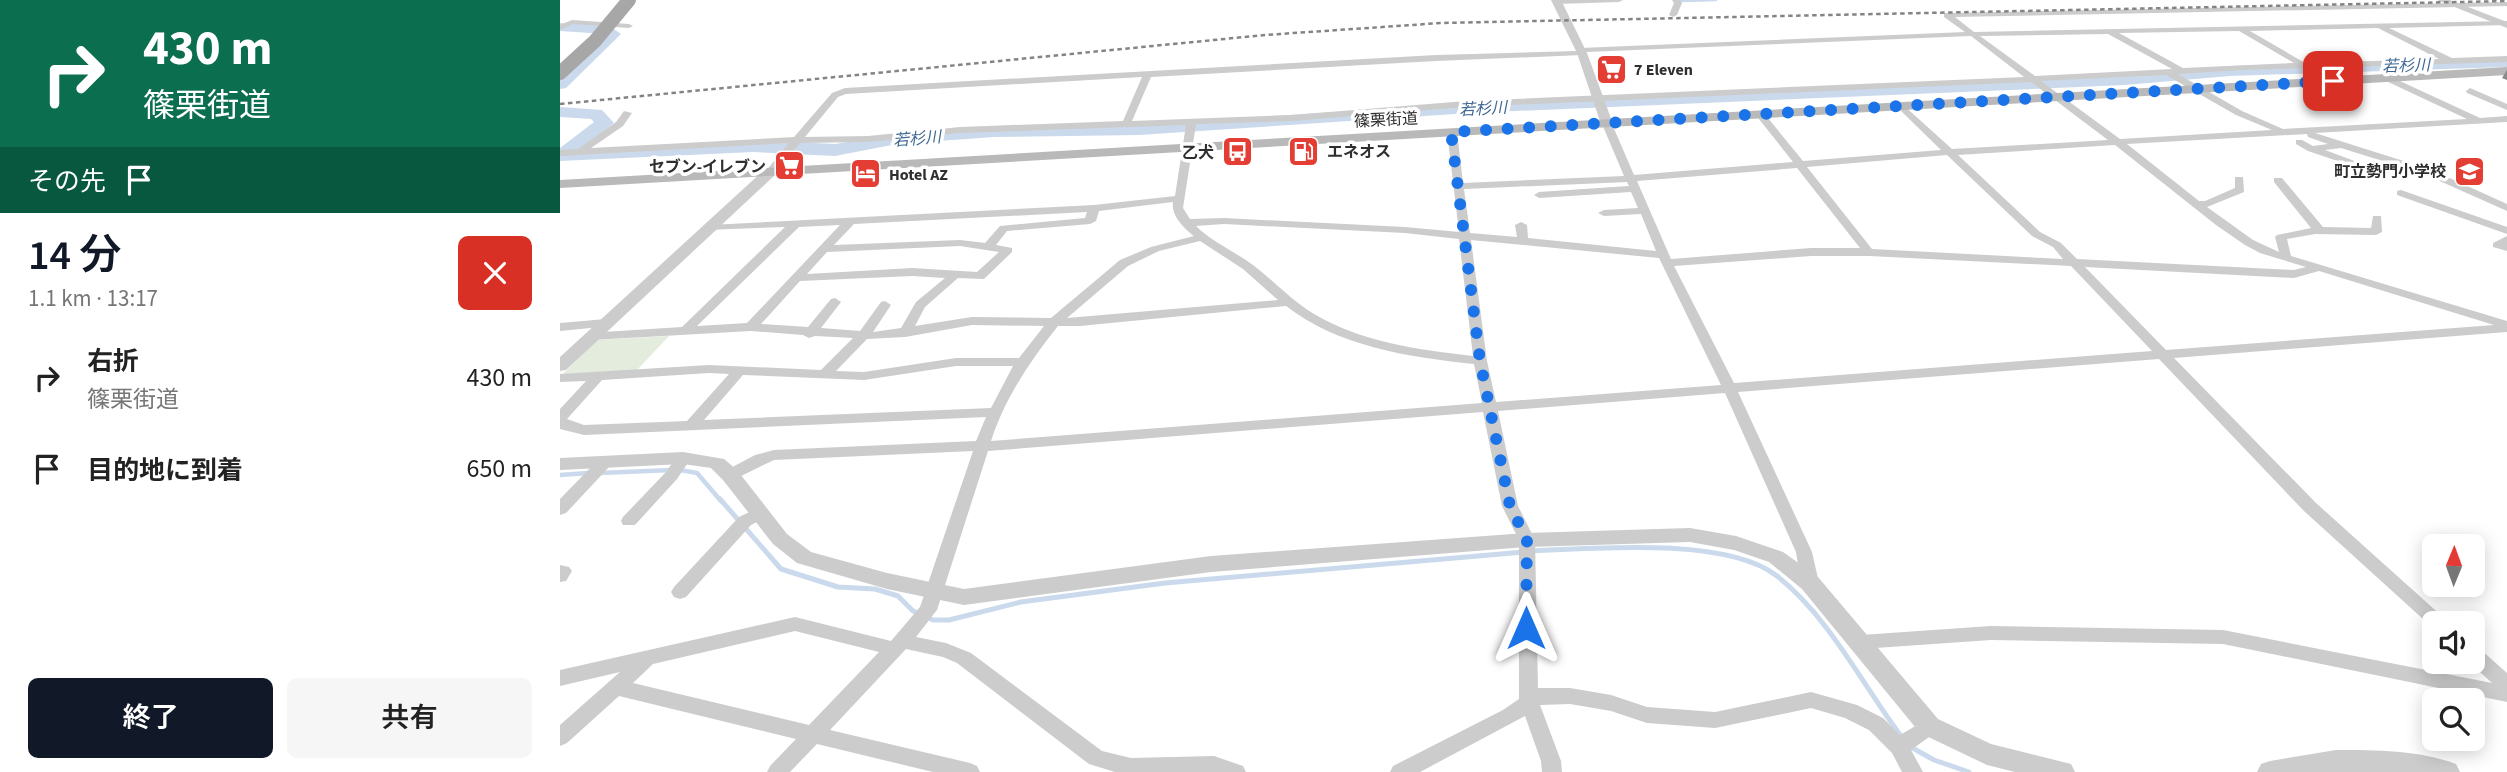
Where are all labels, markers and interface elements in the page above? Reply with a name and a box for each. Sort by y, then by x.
text: 430 m [143,14,272,84]
icon: right [28,28,119,119]
pin [2303,51,2363,111]
supermarket icon: 7 Eleven [1594,52,1628,86]
water label: 若杉川 [2382,54,2432,78]
place label: 7 Eleven [1634,59,1693,81]
icon: arrive [2314,62,2352,100]
text: 篠栗街道 [143,83,271,129]
water label: 若杉川 [1459,97,1510,121]
street label: 篠栗街道 [1354,107,1419,133]
water label: 若杉川 [892,126,944,152]
fuel station icon: エネオス [1287,134,1321,168]
bus stop icon: 乙犬 [1220,135,1254,169]
place label: エネオス [1327,141,1391,163]
place label: 乙犬 [1182,142,1214,164]
supermarket icon: セブン-イレブン [772,149,806,183]
school or university icon: 町立勢門小学校 [2452,154,2486,188]
place label: セブン-イレブン [649,156,766,178]
hotel icon: Hotel AZ [849,157,883,191]
icon: arrive [120,161,158,199]
place label: 町立勢門小学校 [2334,161,2446,183]
text: その先 [28,163,106,200]
place label: Hotel AZ [889,164,948,186]
text: 14 分 [28,226,122,286]
button: close [458,236,532,310]
text: 1.1 km · 13:17 [28,282,158,315]
text: 右折 [87,343,139,380]
icon: right [28,359,66,397]
text: 430 m [466,359,532,396]
text: 篠栗街道 [87,383,179,416]
icon: arrive [28,450,66,488]
text: 650 m [466,450,532,487]
text: 目的地に到着 [87,452,243,489]
north arrow [2422,534,2485,597]
map controls [2422,534,2485,751]
position arrow [1489,591,1563,665]
button: sound [2422,611,2485,674]
button: 終了 [28,678,273,758]
button: 共有 [287,678,532,758]
button: search [2422,688,2485,751]

